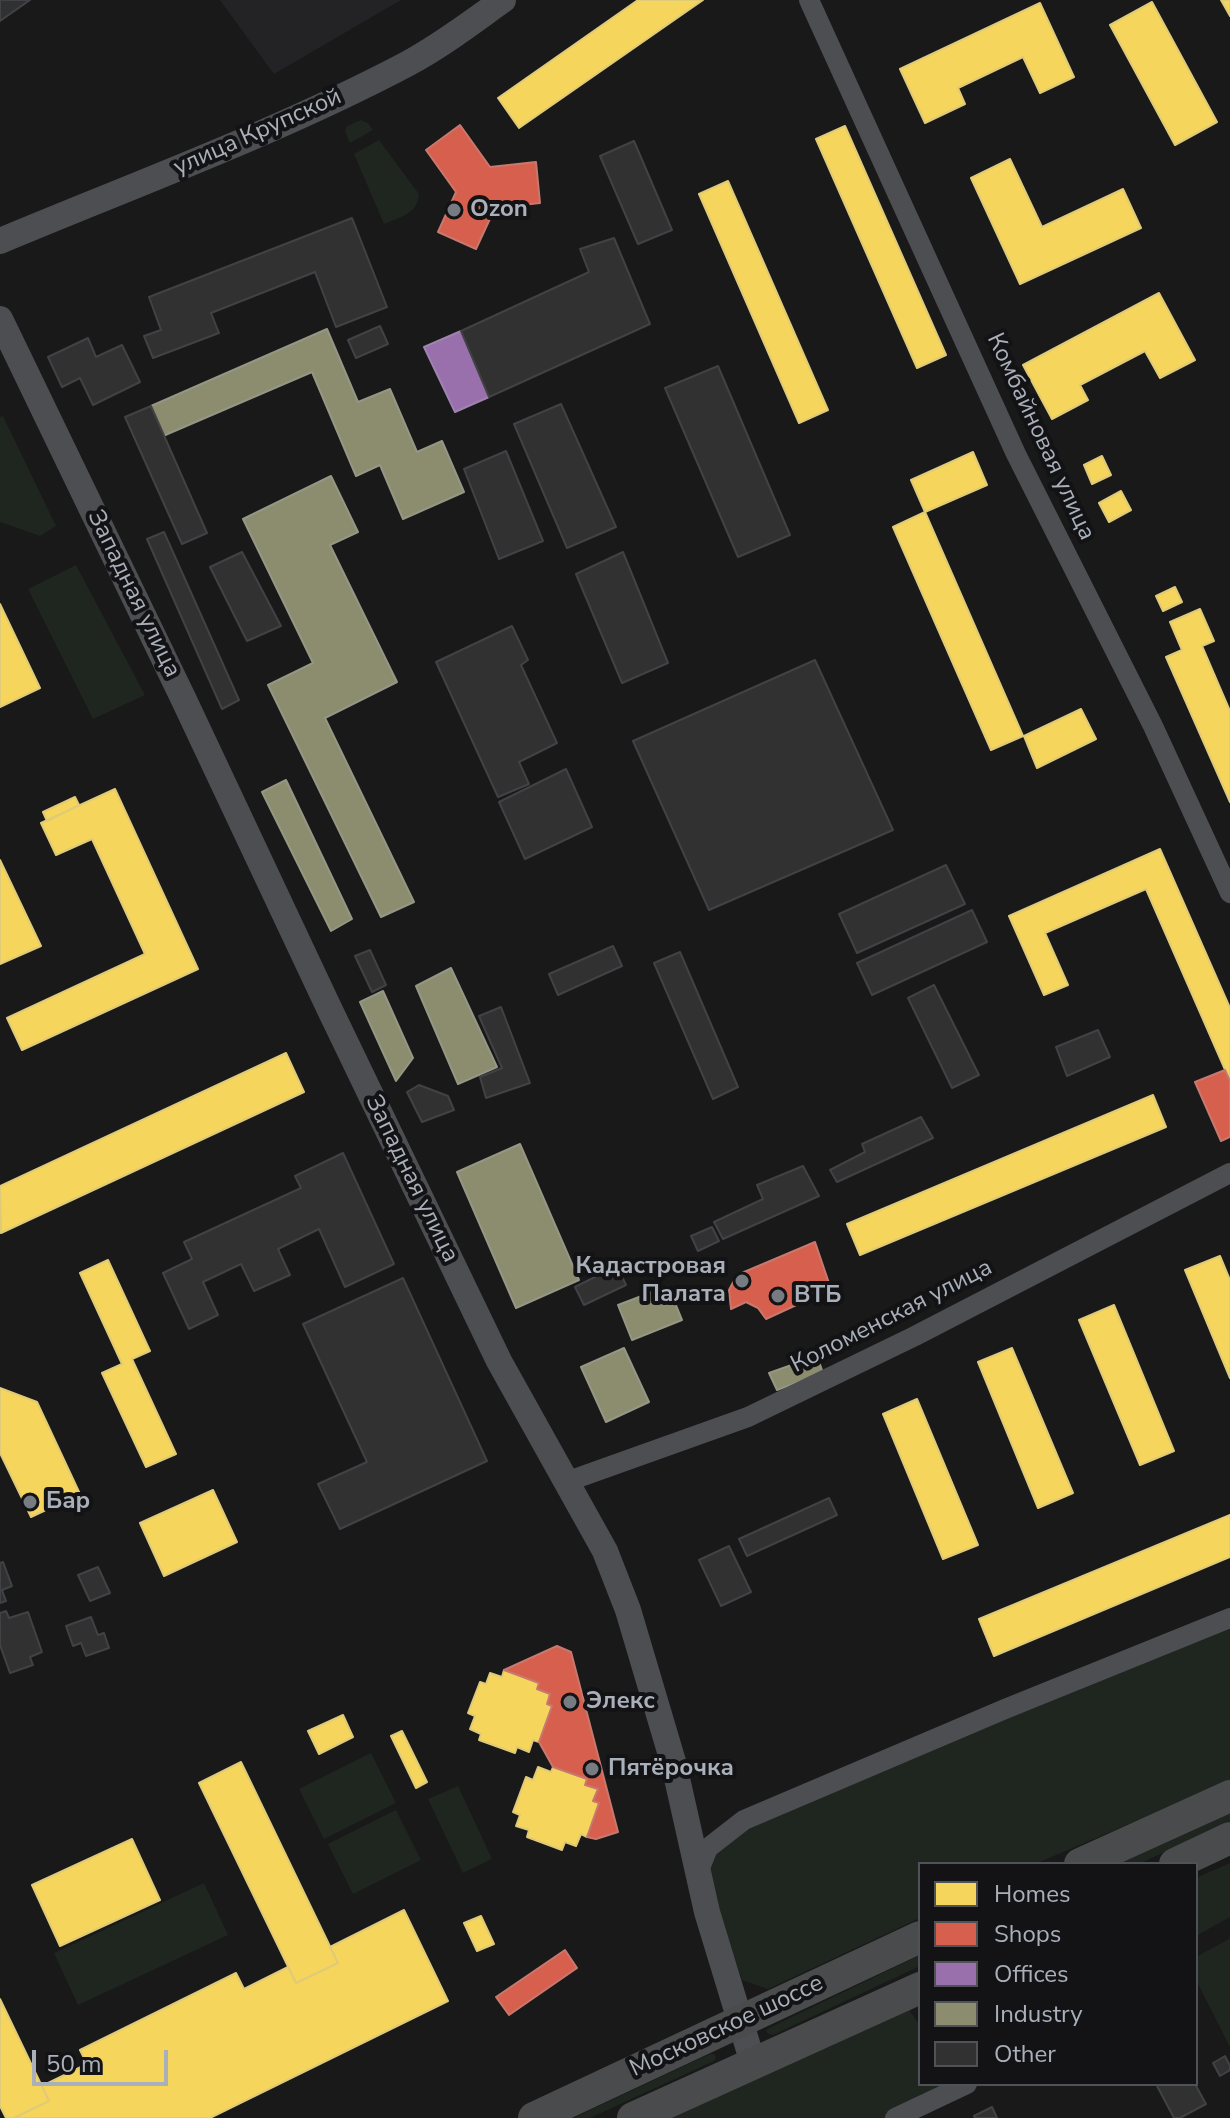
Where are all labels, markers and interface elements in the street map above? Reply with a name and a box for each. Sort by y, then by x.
street label: улица Крупской [170,83,346,183]
place label: Ozon [470,196,528,224]
marker: Ozon [445,201,463,219]
street label: Комбайновая улица [979,329,1101,545]
street label: Западная улица [80,506,186,682]
street label: Западная улица [358,1091,464,1267]
place label: Кадастровая Палата [576,1253,726,1309]
street label: Коломенская улица [787,1254,997,1380]
marker: Кадастровая Палата [733,1272,751,1290]
place label: ВТБ [794,1282,841,1310]
marker: ВТБ [769,1287,787,1305]
place label: Бар [46,1488,90,1516]
marker: Бар [21,1493,39,1511]
place label: Элекс [586,1688,655,1716]
marker: Элекс [561,1693,579,1711]
place label: Пятёрочка [608,1755,734,1783]
marker: Пятёрочка [583,1760,601,1778]
legend [918,1862,1198,2086]
text: Homes [994,1878,1070,1910]
text: Shops [994,1918,1061,1950]
text: Offices [994,1958,1069,1990]
street label: Московское шоссе [626,1970,828,2084]
text: Industry [994,1998,1083,2030]
scale bar [36,2034,172,2084]
text: Other [994,2038,1056,2070]
text: 50 m [46,2048,102,2080]

